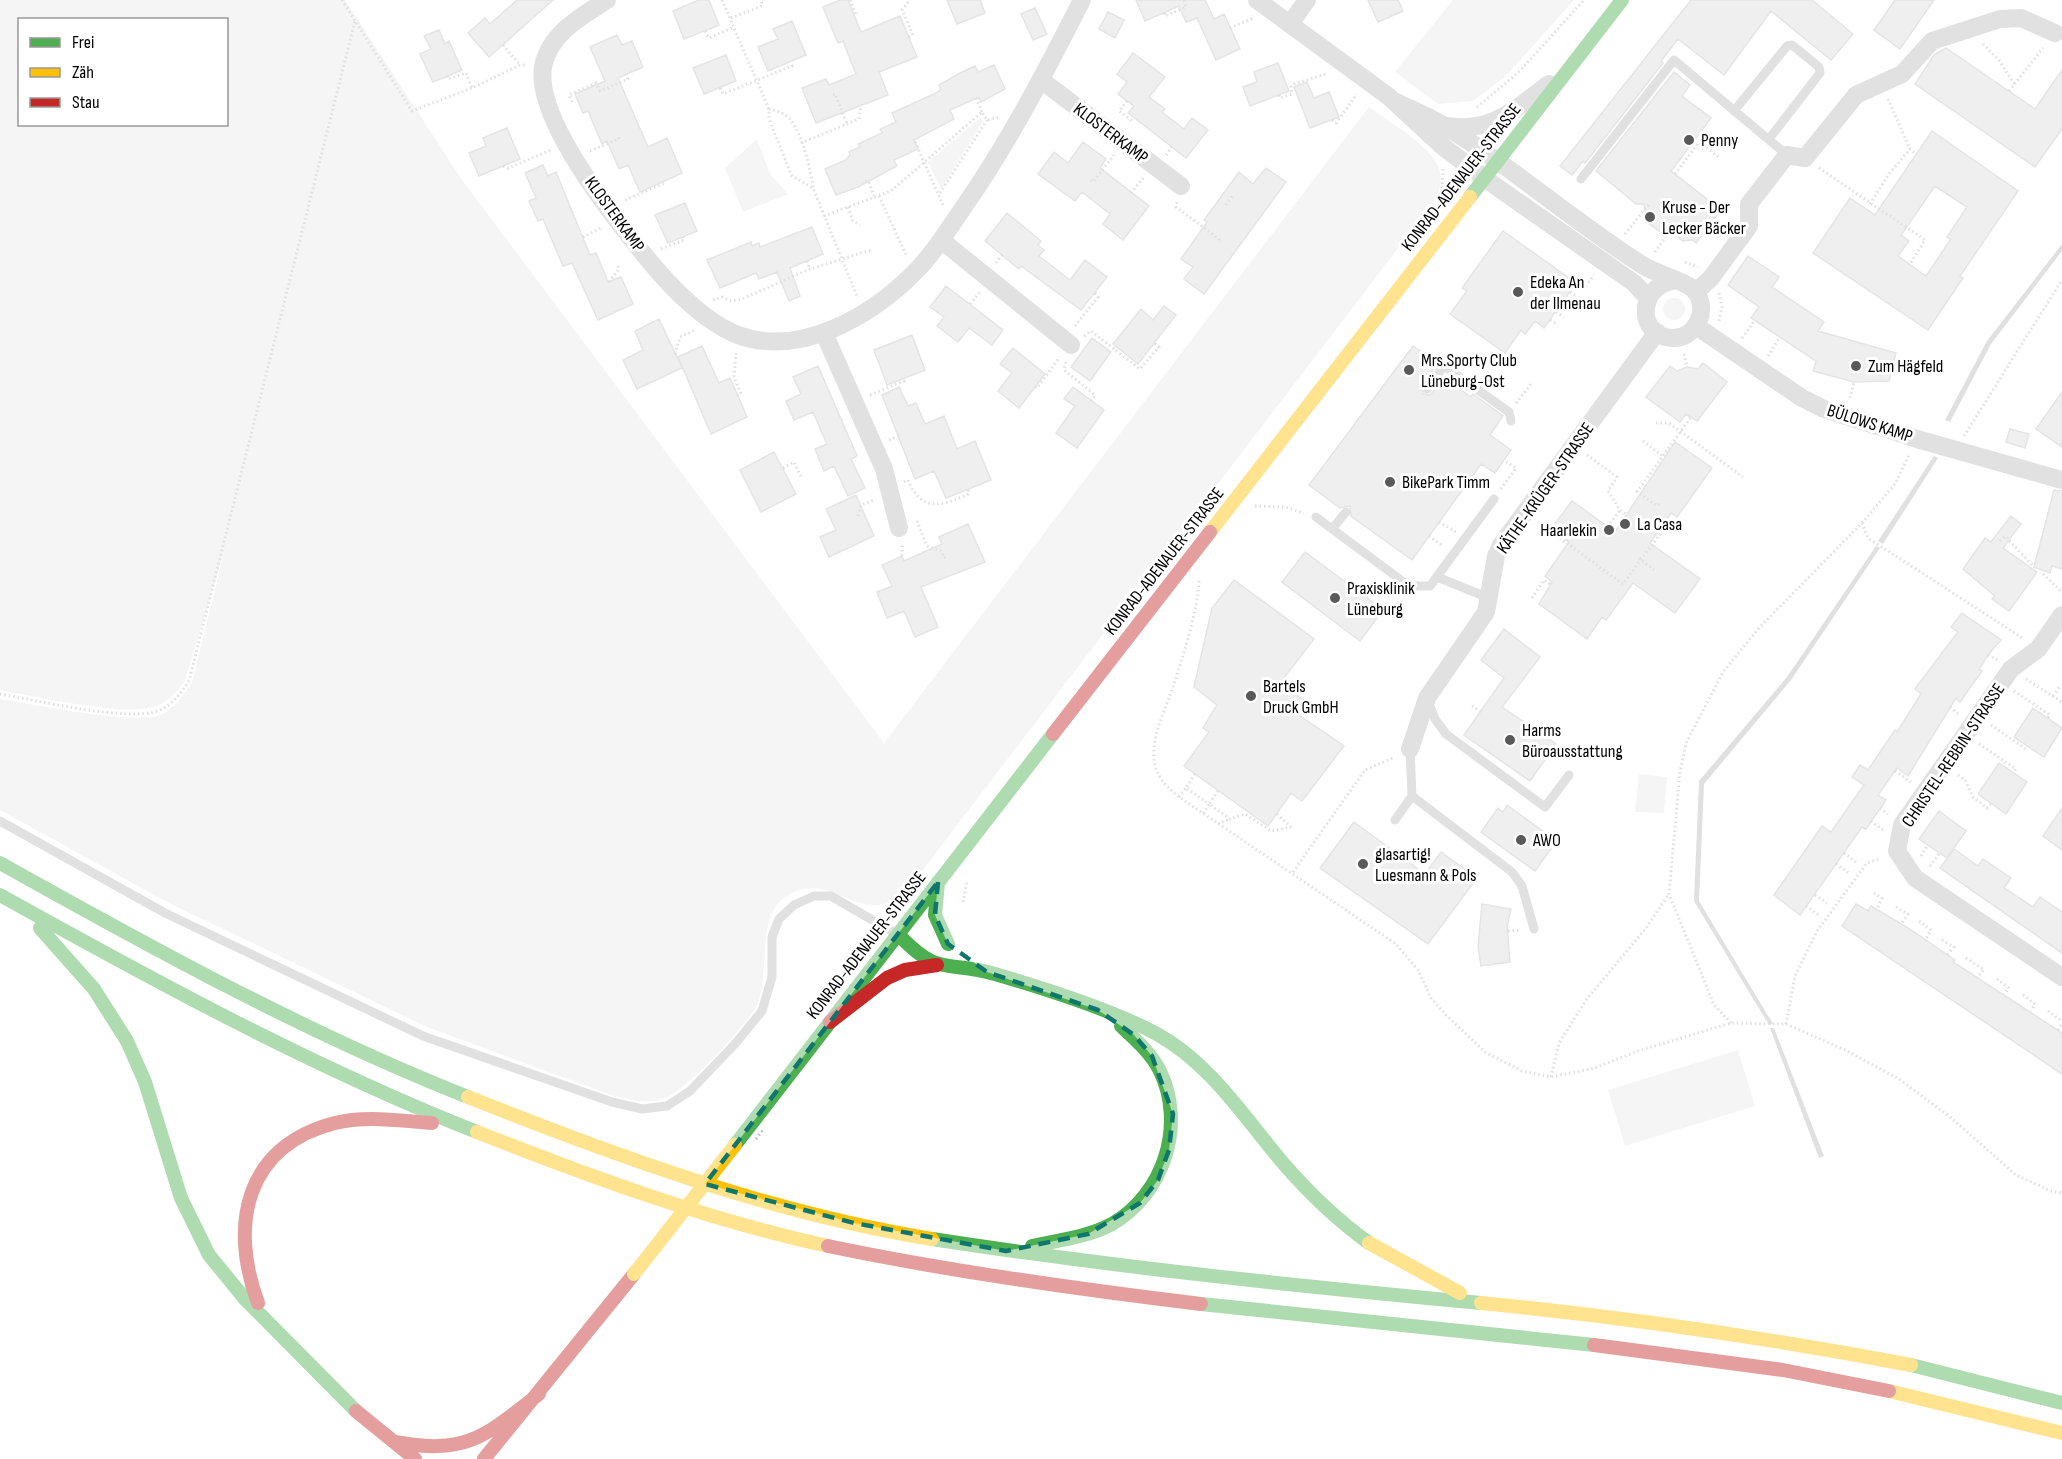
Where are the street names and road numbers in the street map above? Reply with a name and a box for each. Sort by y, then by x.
street label: KLOSTERKAMP [1069,99,1152,169]
street label: KONRAD-ADENAUER-STRASSE [1397,99,1526,255]
street label: KLOSTERKAMP [580,173,649,256]
street label: BÜLOWS KAMP [1825,400,1916,447]
street label: KÄTHE-KRÜGER-STRASSE [1492,419,1598,558]
street label: KONRAD-ADENAUER-STRASSE [1100,483,1229,639]
street label: CHRISTEL-REBBIN-STRASSE [1897,679,2009,831]
street label: KONRAD-ADENAUER-STRASSE [802,867,931,1023]

